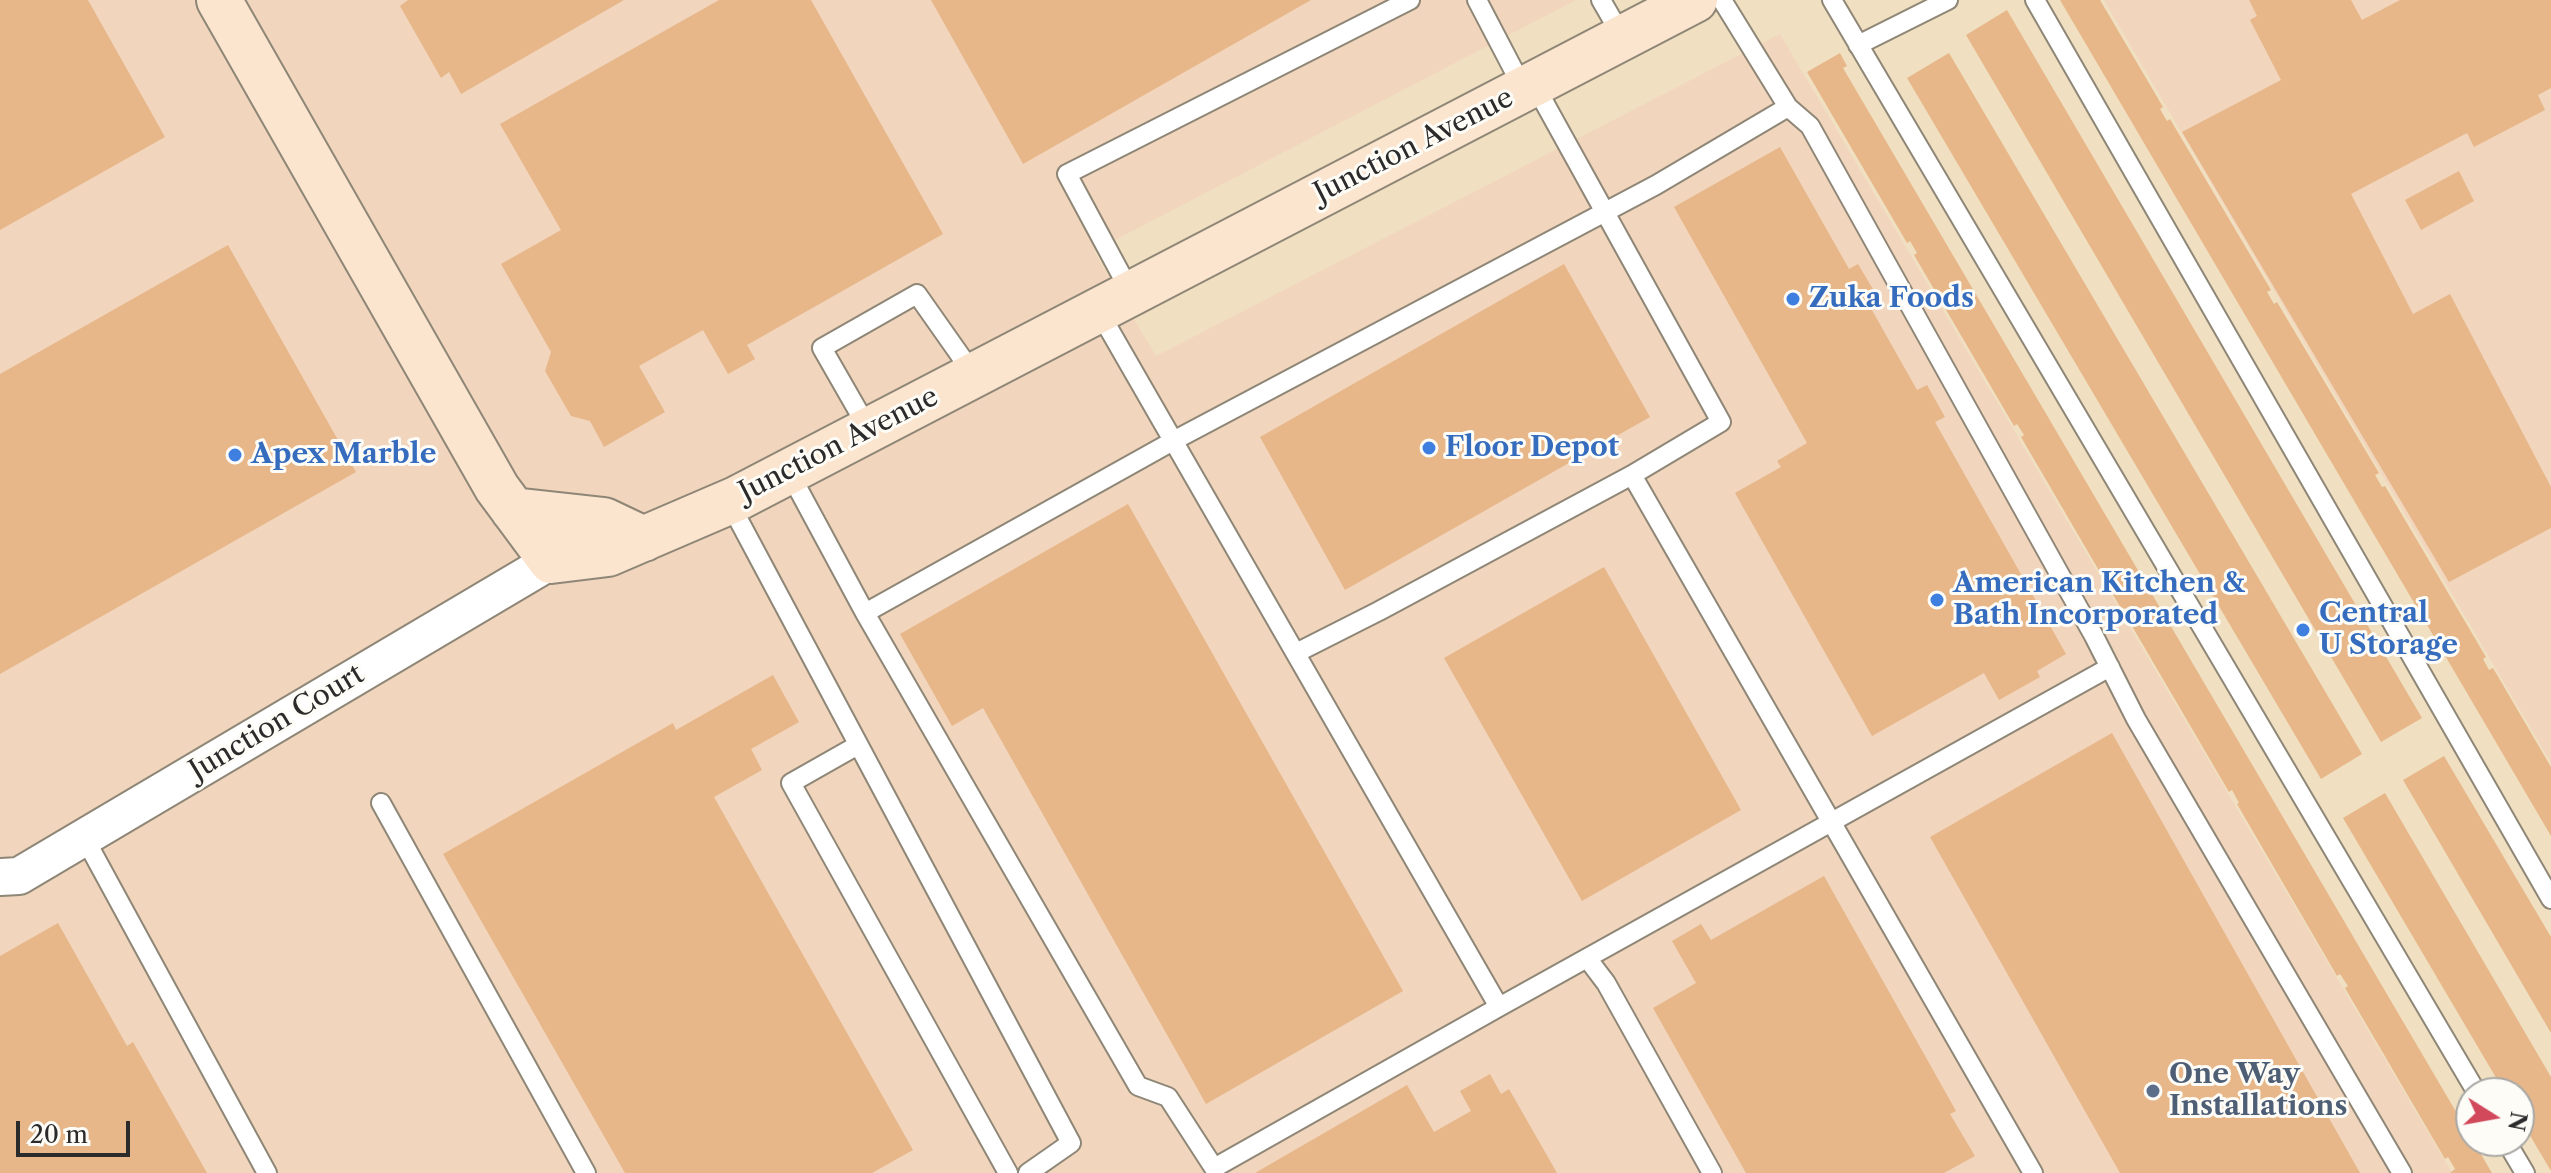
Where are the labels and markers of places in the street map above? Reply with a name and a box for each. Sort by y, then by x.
place label: Zuka Foods [1809,282,1974,316]
marker: Zuka Foods [1784,290,1802,308]
place label: Floor Depot [1445,431,1619,465]
place label: Apex Marble [251,438,436,472]
marker: Floor Depot [1420,439,1438,457]
marker: Apex Marble [226,446,244,464]
place label: American Kitchen & Bath Incorporated [1953,567,2245,633]
marker: American Kitchen & Bath Incorporated [1928,591,1946,609]
place label: Central U Storage [2319,597,2458,663]
marker: Central U Storage [2294,621,2312,639]
place label: One Way Installations [2169,1058,2347,1124]
marker: One Way Installations [2144,1082,2162,1100]

